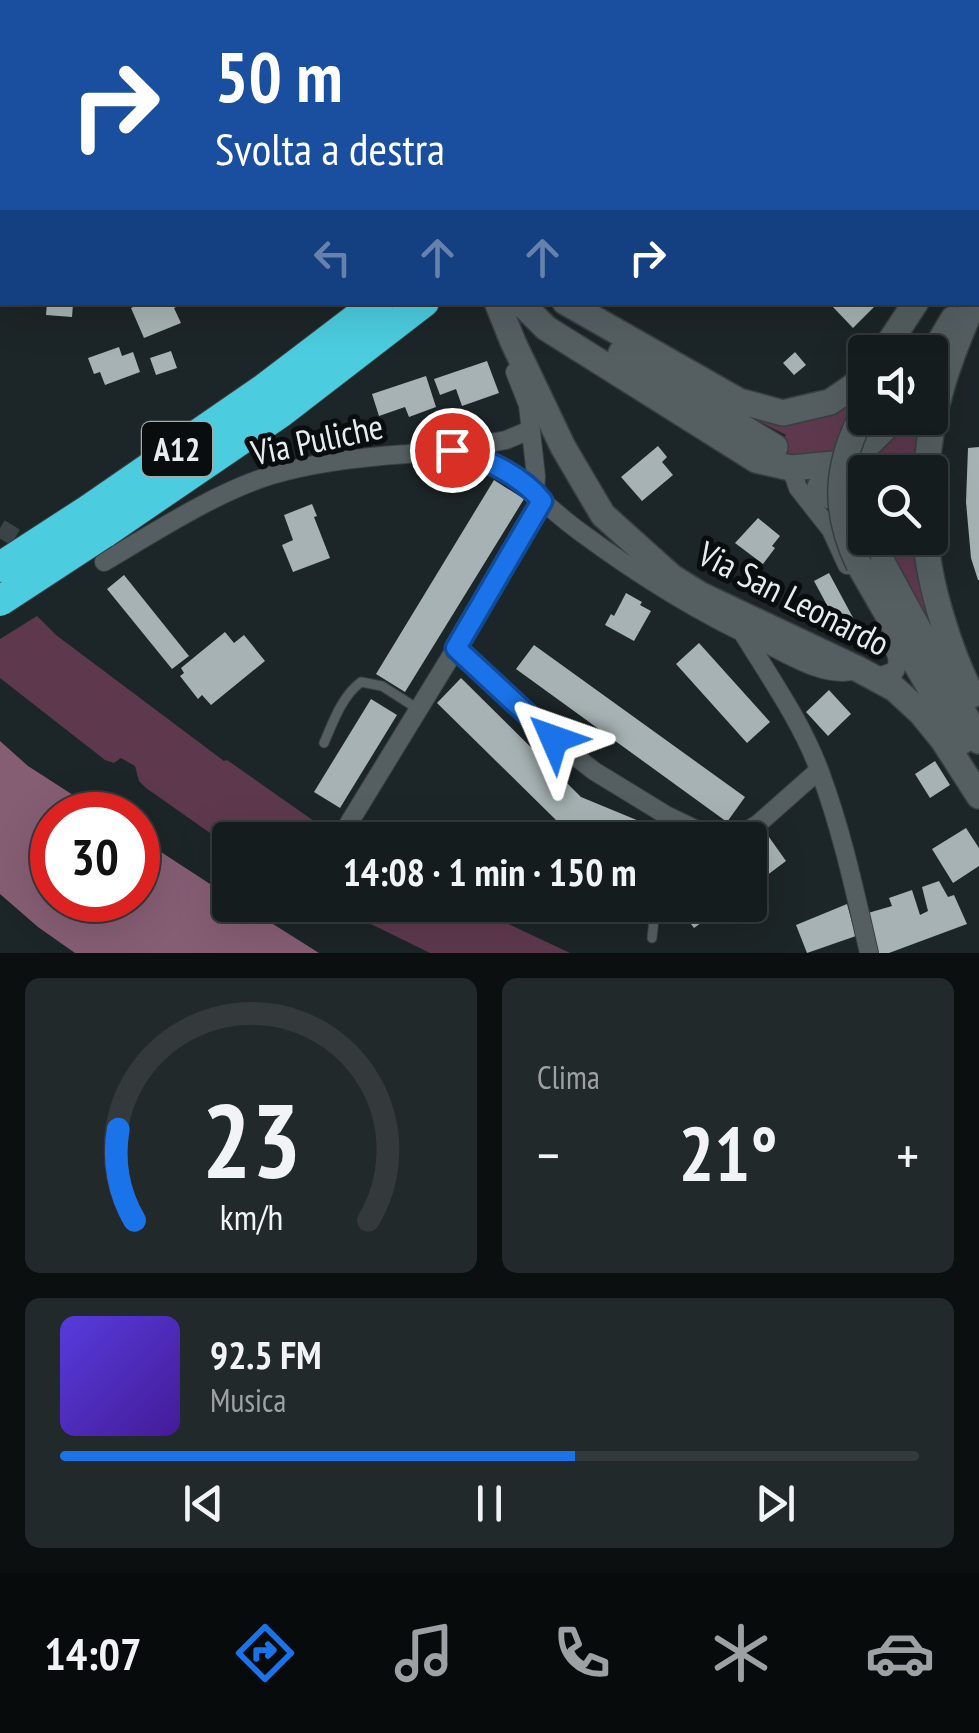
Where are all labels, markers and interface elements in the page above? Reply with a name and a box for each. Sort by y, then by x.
text: 50 m [215,31,343,121]
icon: right [50,40,180,170]
text: Svolta a destra [215,119,445,177]
icon: left [305,230,360,285]
icon: ahead [410,230,465,285]
icon: ahead [515,230,570,285]
icon: right [620,230,675,285]
map controls [848,335,948,555]
button: sound [848,335,948,435]
street label: Via Puliche [246,403,387,476]
pin [410,408,495,493]
road number: A12 [142,422,212,476]
icon: arrive [425,423,480,478]
button: search [848,455,948,555]
street label: Via San Leonardo [690,530,897,666]
position arrow [502,687,606,791]
speed limit sign: 30 [30,792,160,922]
text: 14:08 · 1 min · 150 m [343,847,636,896]
text: Clima [537,1056,600,1098]
text: 23 [201,1072,301,1207]
text: 21° [678,1105,778,1202]
text: − [537,1119,560,1190]
text: + [896,1119,919,1190]
text: km/h [219,1194,283,1240]
text: 92.5 FM [210,1330,322,1379]
text: Musica [210,1379,286,1421]
icon: previous [176,1476,231,1531]
icon: pause [462,1476,517,1531]
icon: next [748,1476,803,1531]
icon: directions [230,1618,300,1688]
icon: music [389,1618,459,1688]
icon: phone [547,1618,617,1688]
icon: climate [706,1618,776,1688]
icon: car [865,1618,935,1688]
text: 14:07 [44,1624,142,1682]

